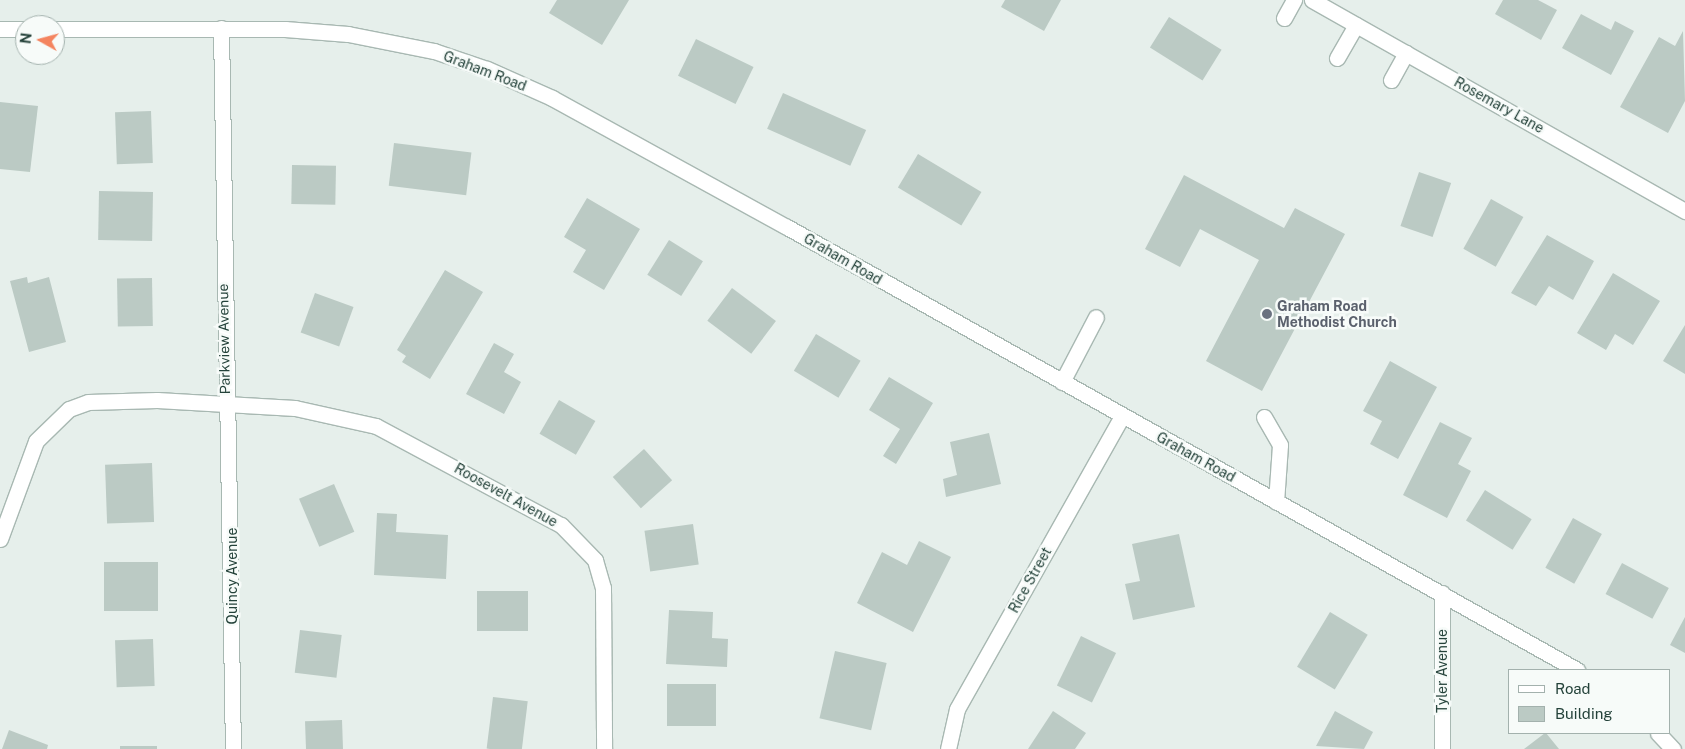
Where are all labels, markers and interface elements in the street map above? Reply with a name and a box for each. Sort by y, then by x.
north arrow [15,15,65,65]
text: N [17,32,35,45]
street label: Graham Road [441,47,529,95]
street label: Rosemary Lane [1451,73,1547,137]
street label: Graham Road [801,230,885,288]
street label: Parkview Avenue [215,283,233,395]
place label: Graham Road Methodist Church [1277,298,1397,331]
marker: Graham Road Methodist Church [1261,308,1273,320]
street label: Graham Road [1154,428,1238,486]
street label: Roosevelt Avenue [451,460,561,530]
street label: Quincy Avenue [224,528,240,624]
street label: Rice Street [1005,544,1055,616]
street label: Tyler Avenue [1434,629,1450,713]
legend [1508,669,1670,734]
text: Road [1555,680,1591,697]
text: Building [1555,705,1613,722]

